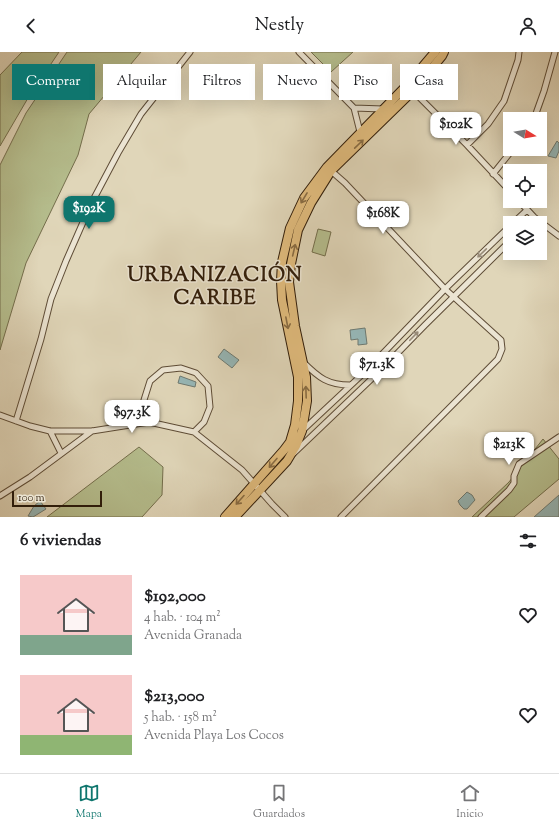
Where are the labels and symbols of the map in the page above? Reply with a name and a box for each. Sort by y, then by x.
pin: $102K [428,112,484,146]
north arrow [503,112,547,156]
one-way arrow [354,139,364,149]
one-way arrow [300,192,308,204]
pin: $192K [61,196,117,230]
pin: $168K [355,201,411,235]
one-way arrow [290,244,298,257]
one-way arrow [477,248,487,258]
district label: URBANIZACIÓN CARIBE [127,261,303,314]
one-way arrow [283,316,291,329]
one-way arrow [410,331,419,341]
pin: $71.3K [344,352,410,386]
one-way arrow [302,386,310,399]
pin: $97.3K [99,400,165,434]
pin: $213K [481,432,537,466]
one-way arrow [269,458,278,468]
scale bar [12,489,102,508]
one-way arrow [236,495,245,506]

